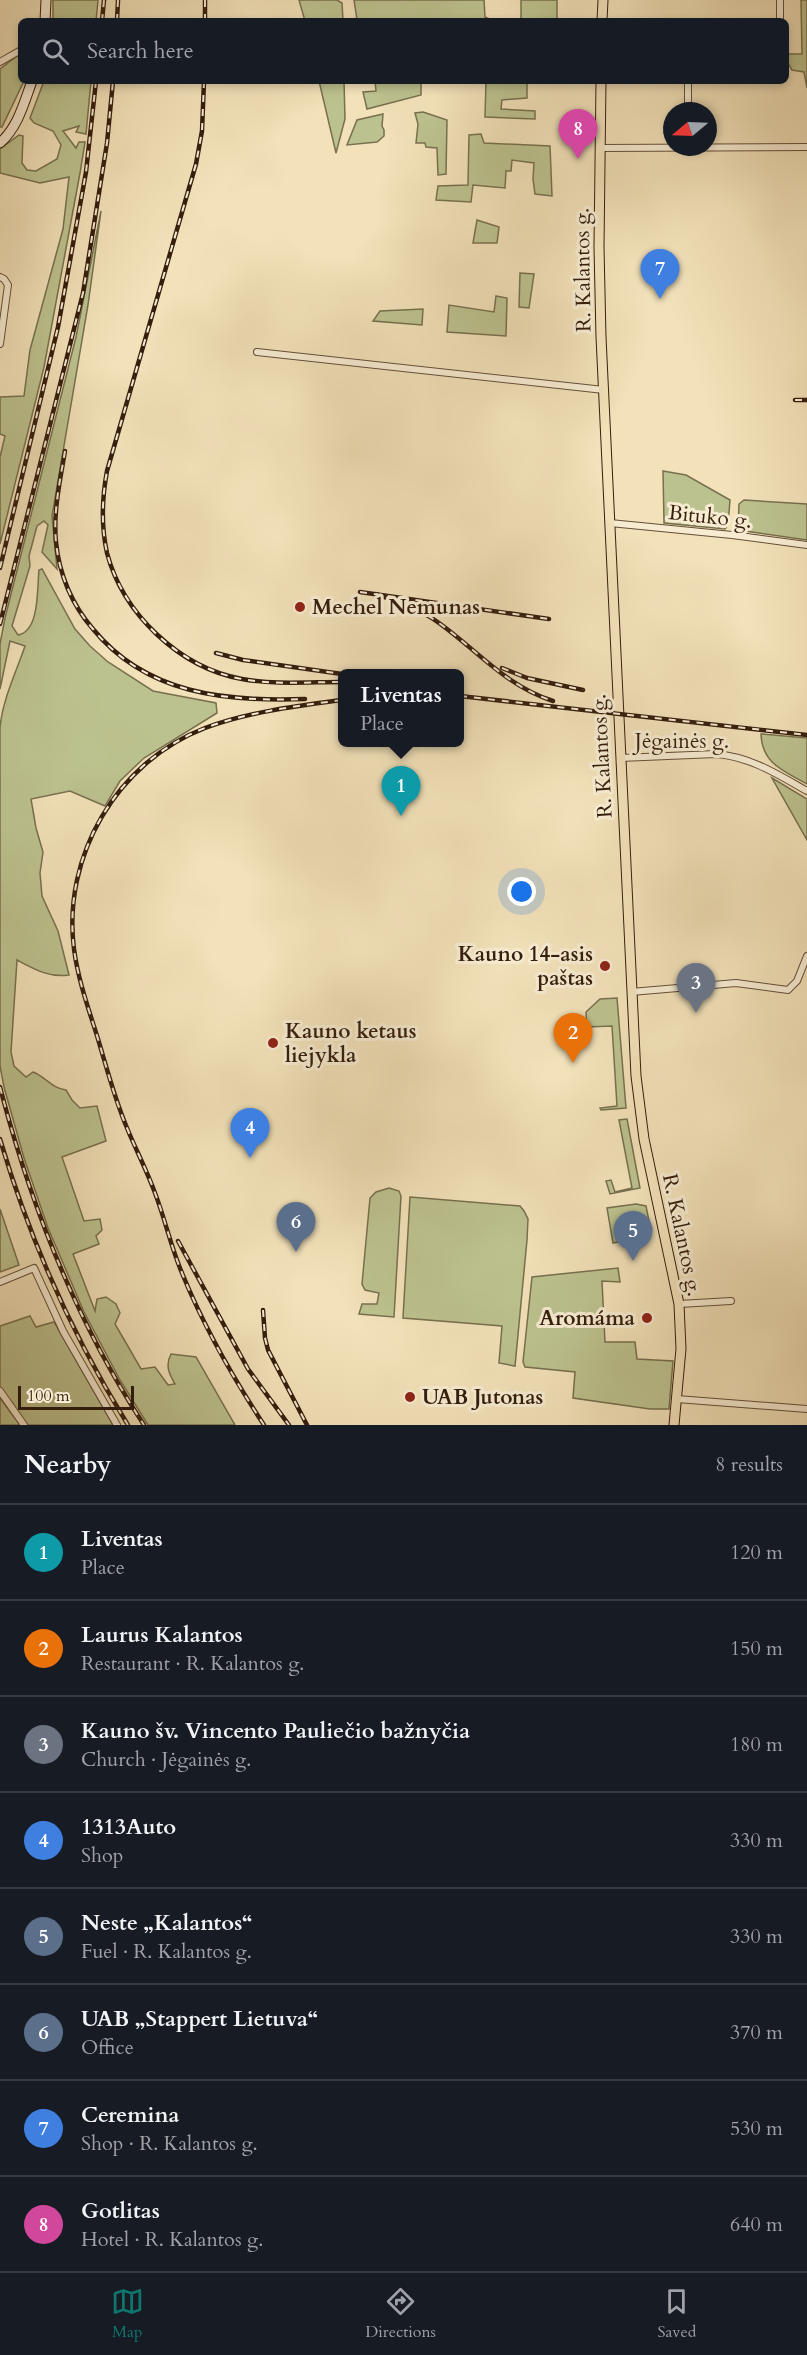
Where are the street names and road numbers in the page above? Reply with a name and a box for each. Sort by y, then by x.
street label: R. Kalantos g. [567,208,599,332]
street label: Bituko g. [667,498,753,536]
street label: R. Kalantos g. [584,693,620,819]
street label: Jėgainės g. [632,727,729,756]
street label: R. Kalantos g. [655,1171,709,1299]

